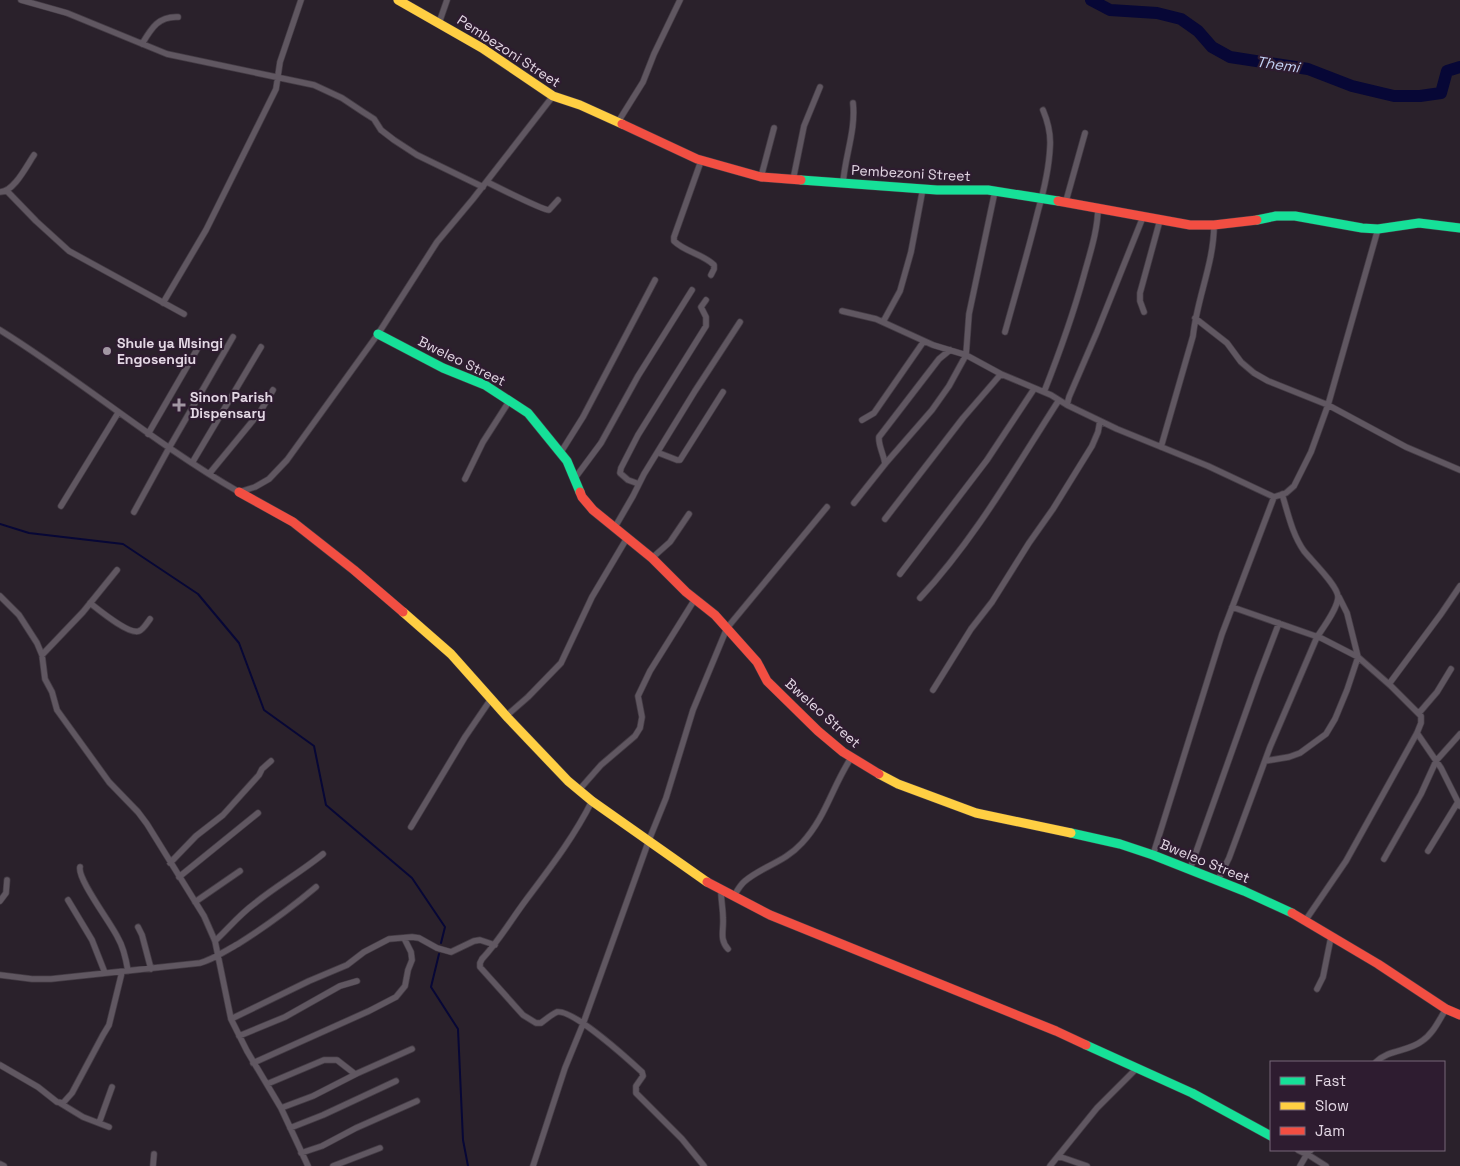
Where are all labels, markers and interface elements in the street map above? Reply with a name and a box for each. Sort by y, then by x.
street label: Pembezoni Street [454,11,564,91]
water label: Themi [1255,52,1303,77]
street label: Pembezoni Street [851,161,971,185]
street label: Bweleo Street [415,332,509,390]
place label: Shule ya Msingi Engosengiu [117,334,223,368]
marker: Shule ya Msingi Engosengiu [101,345,113,357]
place label: Sinon Parish Dispensary [190,388,273,422]
marker: Sinon Parish Dispensary [172,398,186,412]
street label: Bweleo Street [782,674,864,752]
street label: Bweleo Street [1157,835,1253,887]
legend [1270,1061,1445,1151]
text: Fast [1315,1071,1346,1090]
text: Slow [1315,1096,1349,1115]
text: Jam [1315,1121,1345,1140]

